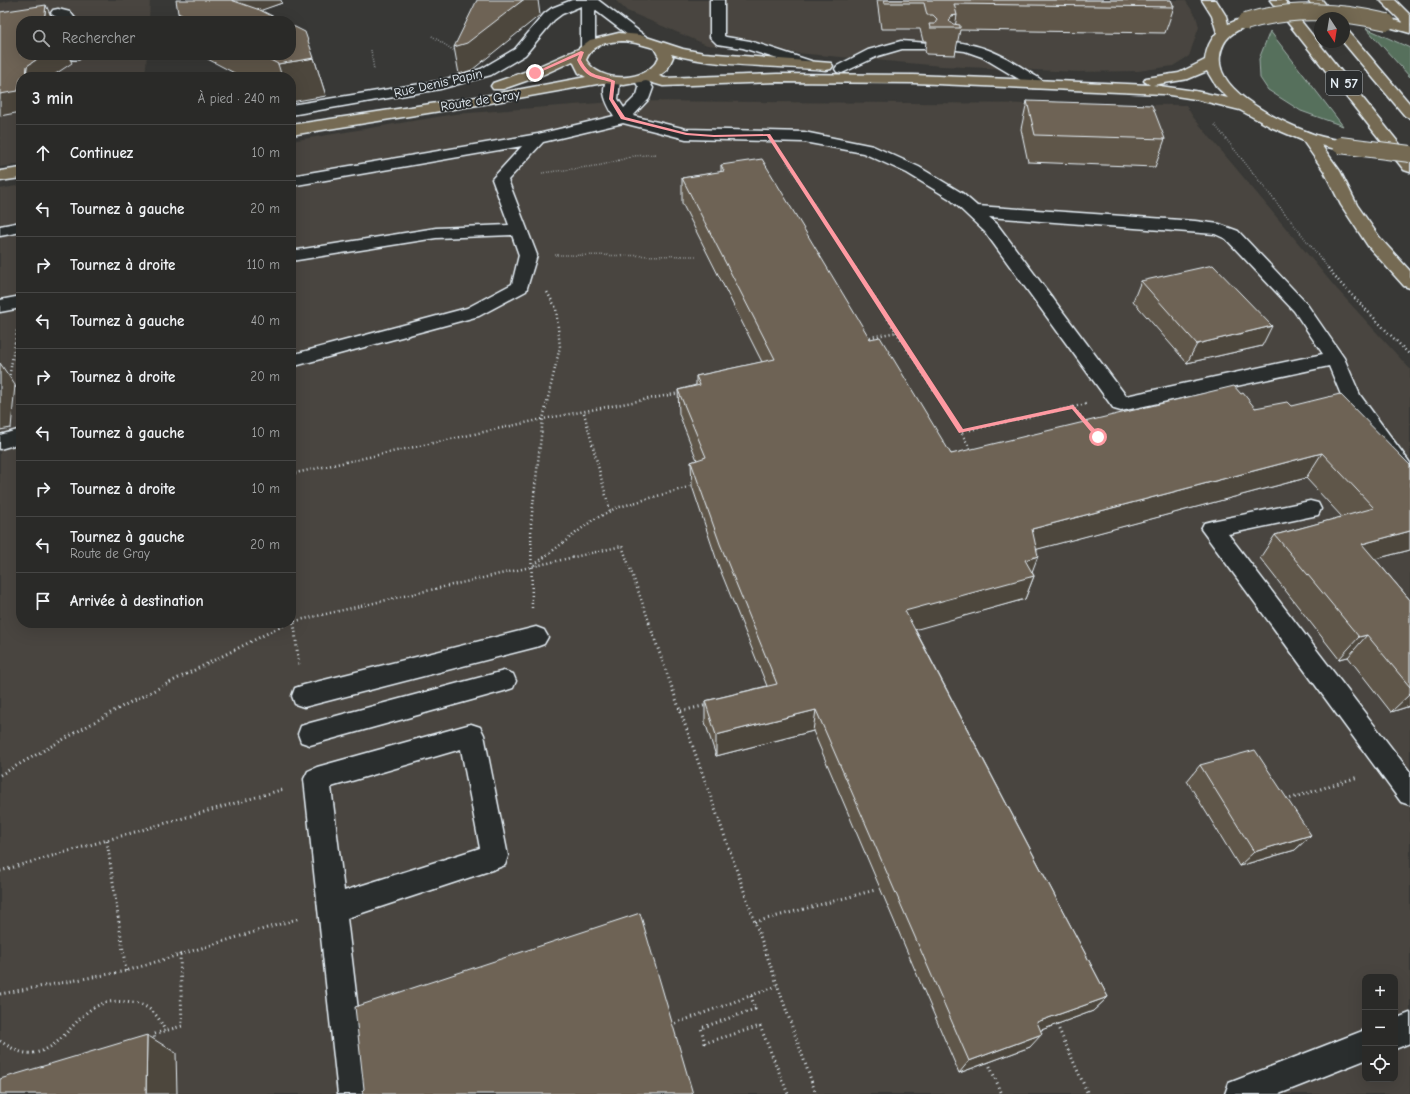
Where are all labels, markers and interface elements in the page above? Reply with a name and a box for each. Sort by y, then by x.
north arrow [1314,12,1350,48]
search box [16,16,296,60]
icon: search [30,27,52,49]
text: Rechercher [62,29,135,47]
route end [526,64,544,82]
street label: Rue Denis Papin [392,66,484,100]
road number: N 57 [1326,71,1362,95]
street label: Route de Gray [439,86,521,114]
text: 3 min [32,89,73,108]
text: À pied · 240 m [198,91,280,106]
icon: ahead [32,142,54,164]
text: Continuez [70,144,133,162]
text: 10 m [252,145,280,160]
icon: left [32,198,54,220]
text: Tournez à gauche [70,200,184,218]
text: 20 m [250,201,280,216]
icon: right [32,254,54,276]
text: Tournez à droite [70,256,175,274]
text: 110 m [247,257,280,272]
icon: left [32,310,54,332]
text: Tournez à gauche [70,312,184,330]
text: 40 m [251,313,280,328]
icon: right [32,366,54,388]
text: Tournez à droite [70,368,175,386]
text: 20 m [250,369,280,384]
icon: left [32,422,54,444]
text: Tournez à gauche [70,424,184,442]
text: 10 m [252,425,280,440]
route start [1089,428,1107,446]
icon: right [32,478,54,500]
text: Tournez à droite [70,480,175,498]
text: 10 m [252,481,280,496]
text: Tournez à gauche [70,528,184,546]
icon: left [32,534,54,556]
text: 20 m [250,537,280,552]
text: Route de Gray [70,546,150,561]
icon: arrive [32,590,54,612]
text: Arrivée à destination [70,592,204,610]
map controls [1362,974,1398,1082]
button: + [1362,974,1398,1010]
button: − [1362,1010,1398,1046]
button: locate [1362,1046,1398,1082]

